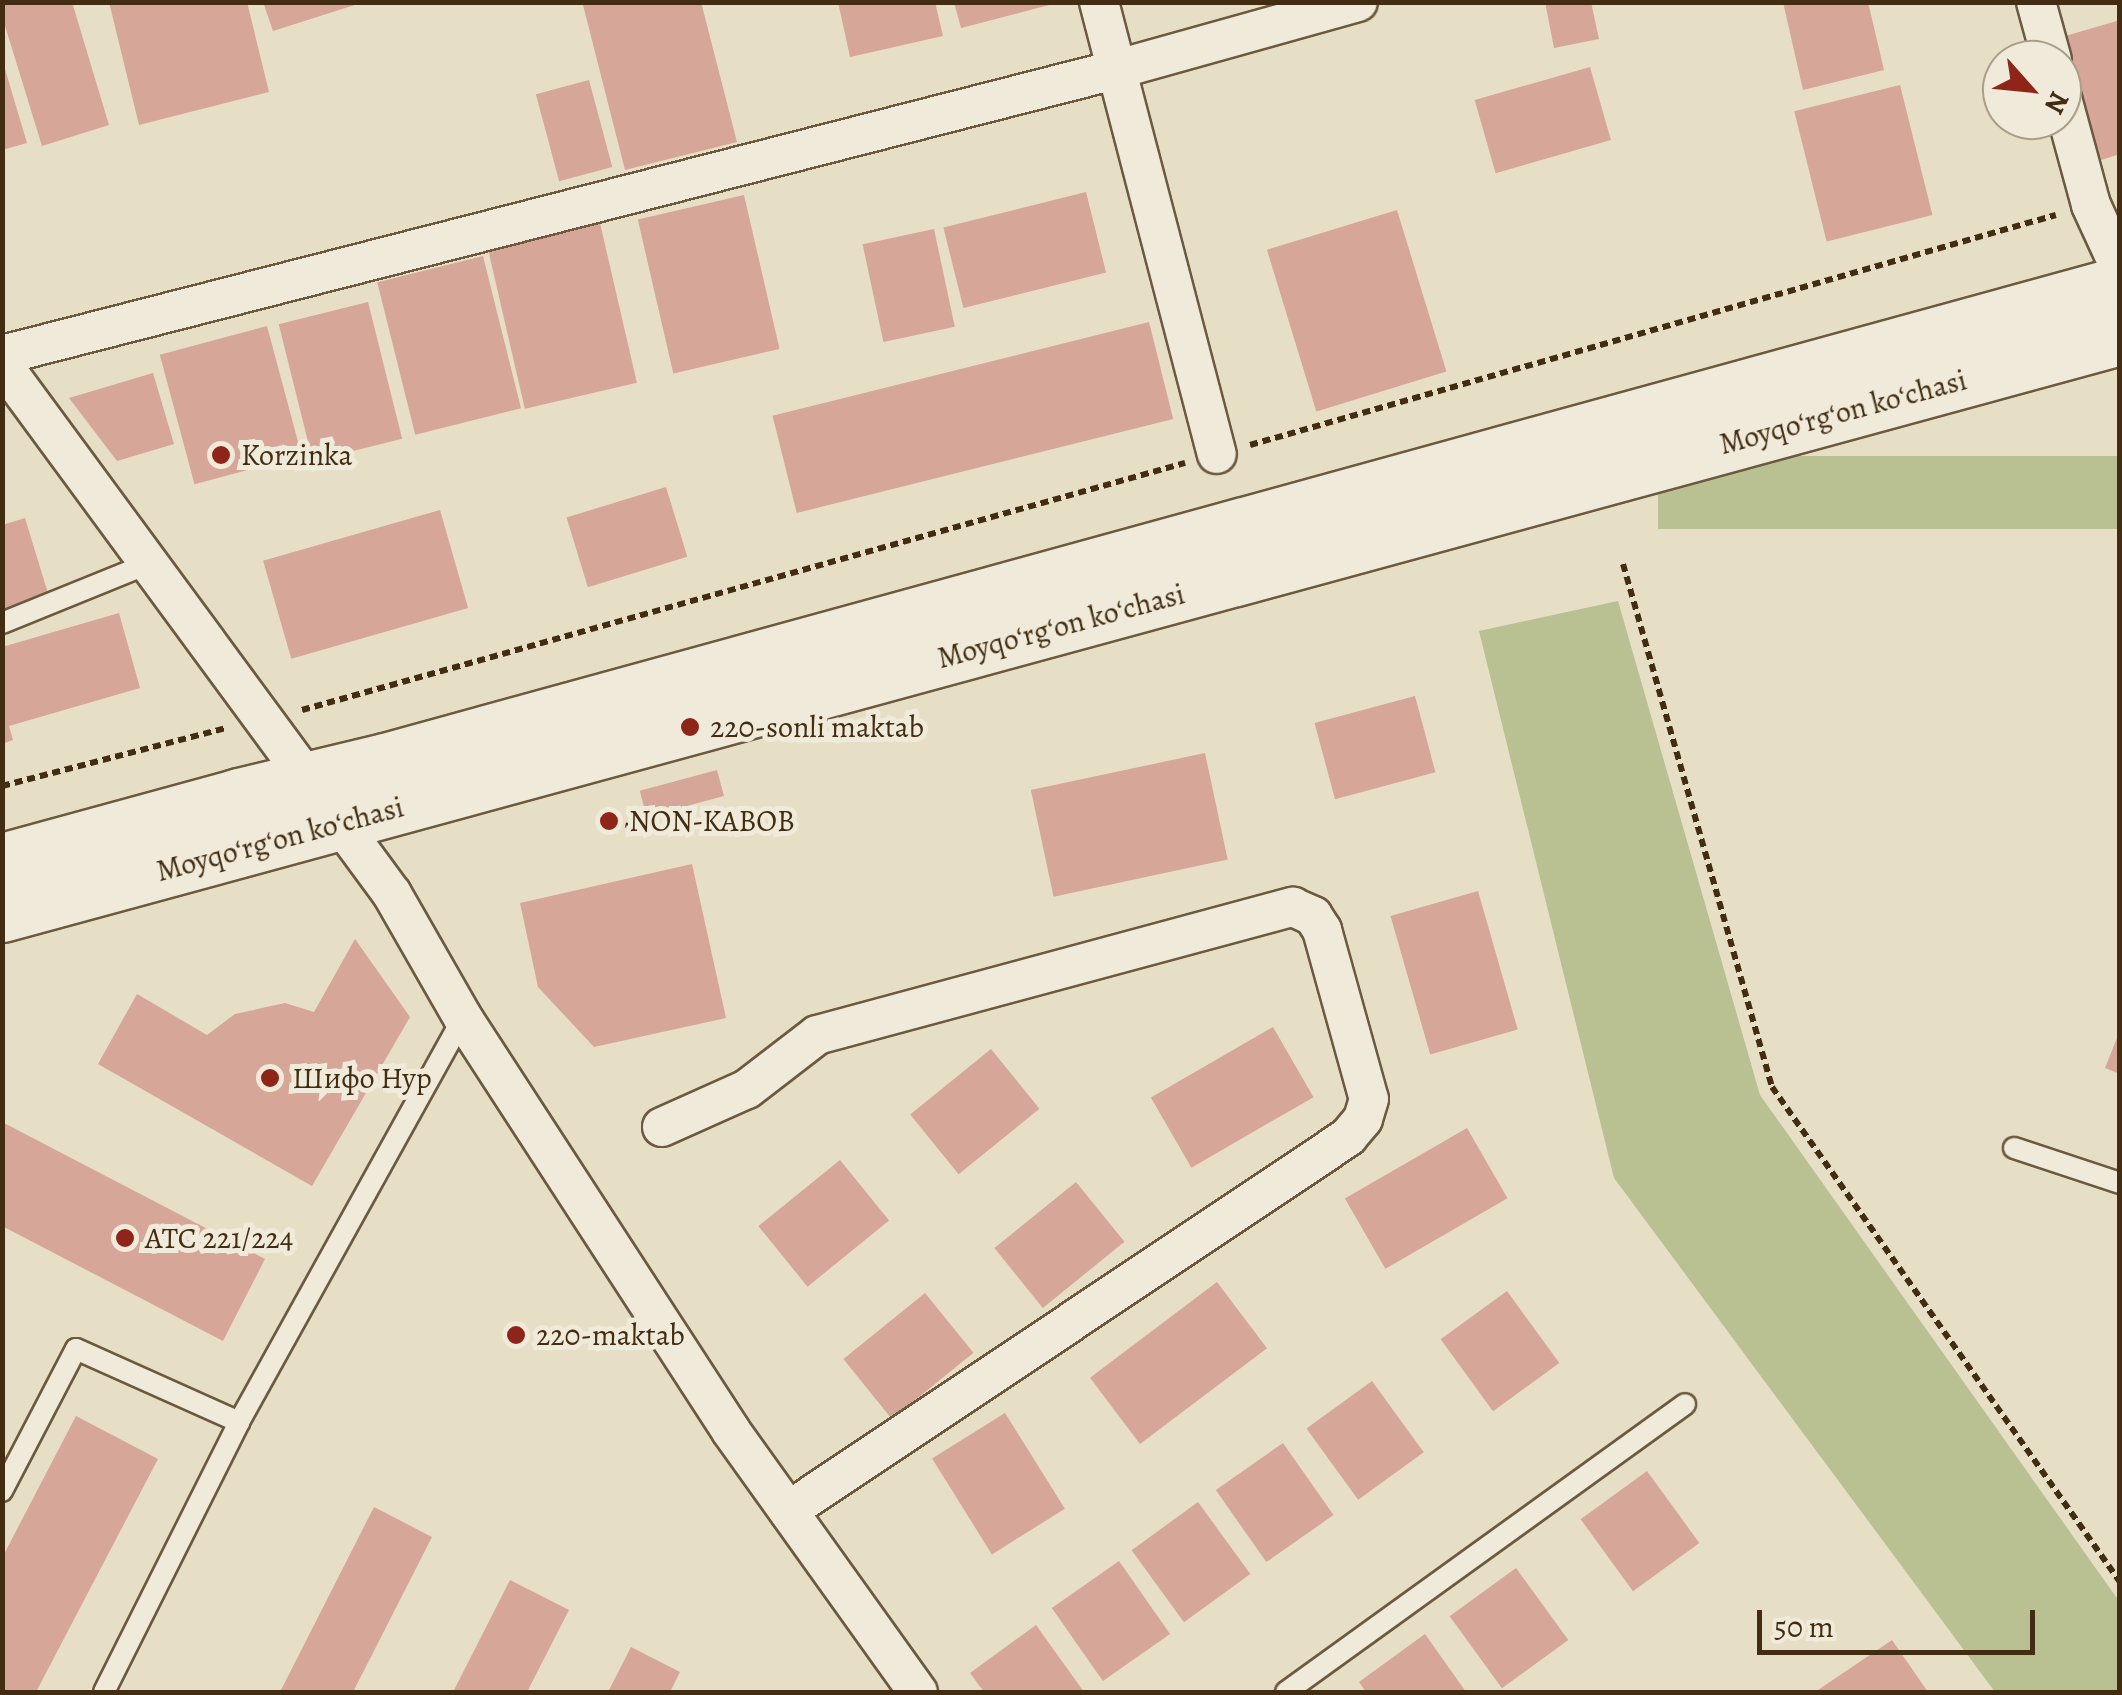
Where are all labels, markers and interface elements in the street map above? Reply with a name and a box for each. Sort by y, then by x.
north arrow [1982,40,2082,140]
text: N [2035,85,2079,120]
street label: Moyqoʻrgʻon koʻchasi [1715,362,1971,462]
place label: Korzinka [241,437,352,473]
marker: Korzinka [210,444,232,466]
street label: Moyqoʻrgʻon koʻchasi [933,576,1189,676]
place label: 220-sonli maktab [710,709,924,745]
marker: 220-sonli maktab [679,716,701,738]
street label: Moyqoʻrgʻon koʻchasi [152,789,408,889]
place label: NON-KABOB [629,803,795,839]
marker: NON-KABOB [598,810,620,832]
place label: Шифо Нур [292,1060,432,1096]
marker: Шифо Нур [257,1065,283,1091]
place label: АТС 221/224 [145,1220,293,1256]
marker: АТС 221/224 [114,1227,136,1249]
place label: 220-maktab [536,1317,685,1353]
marker: 220-maktab [505,1324,527,1346]
scale bar [1762,1590,2040,1652]
text: 50 m [1774,1607,1834,1647]

